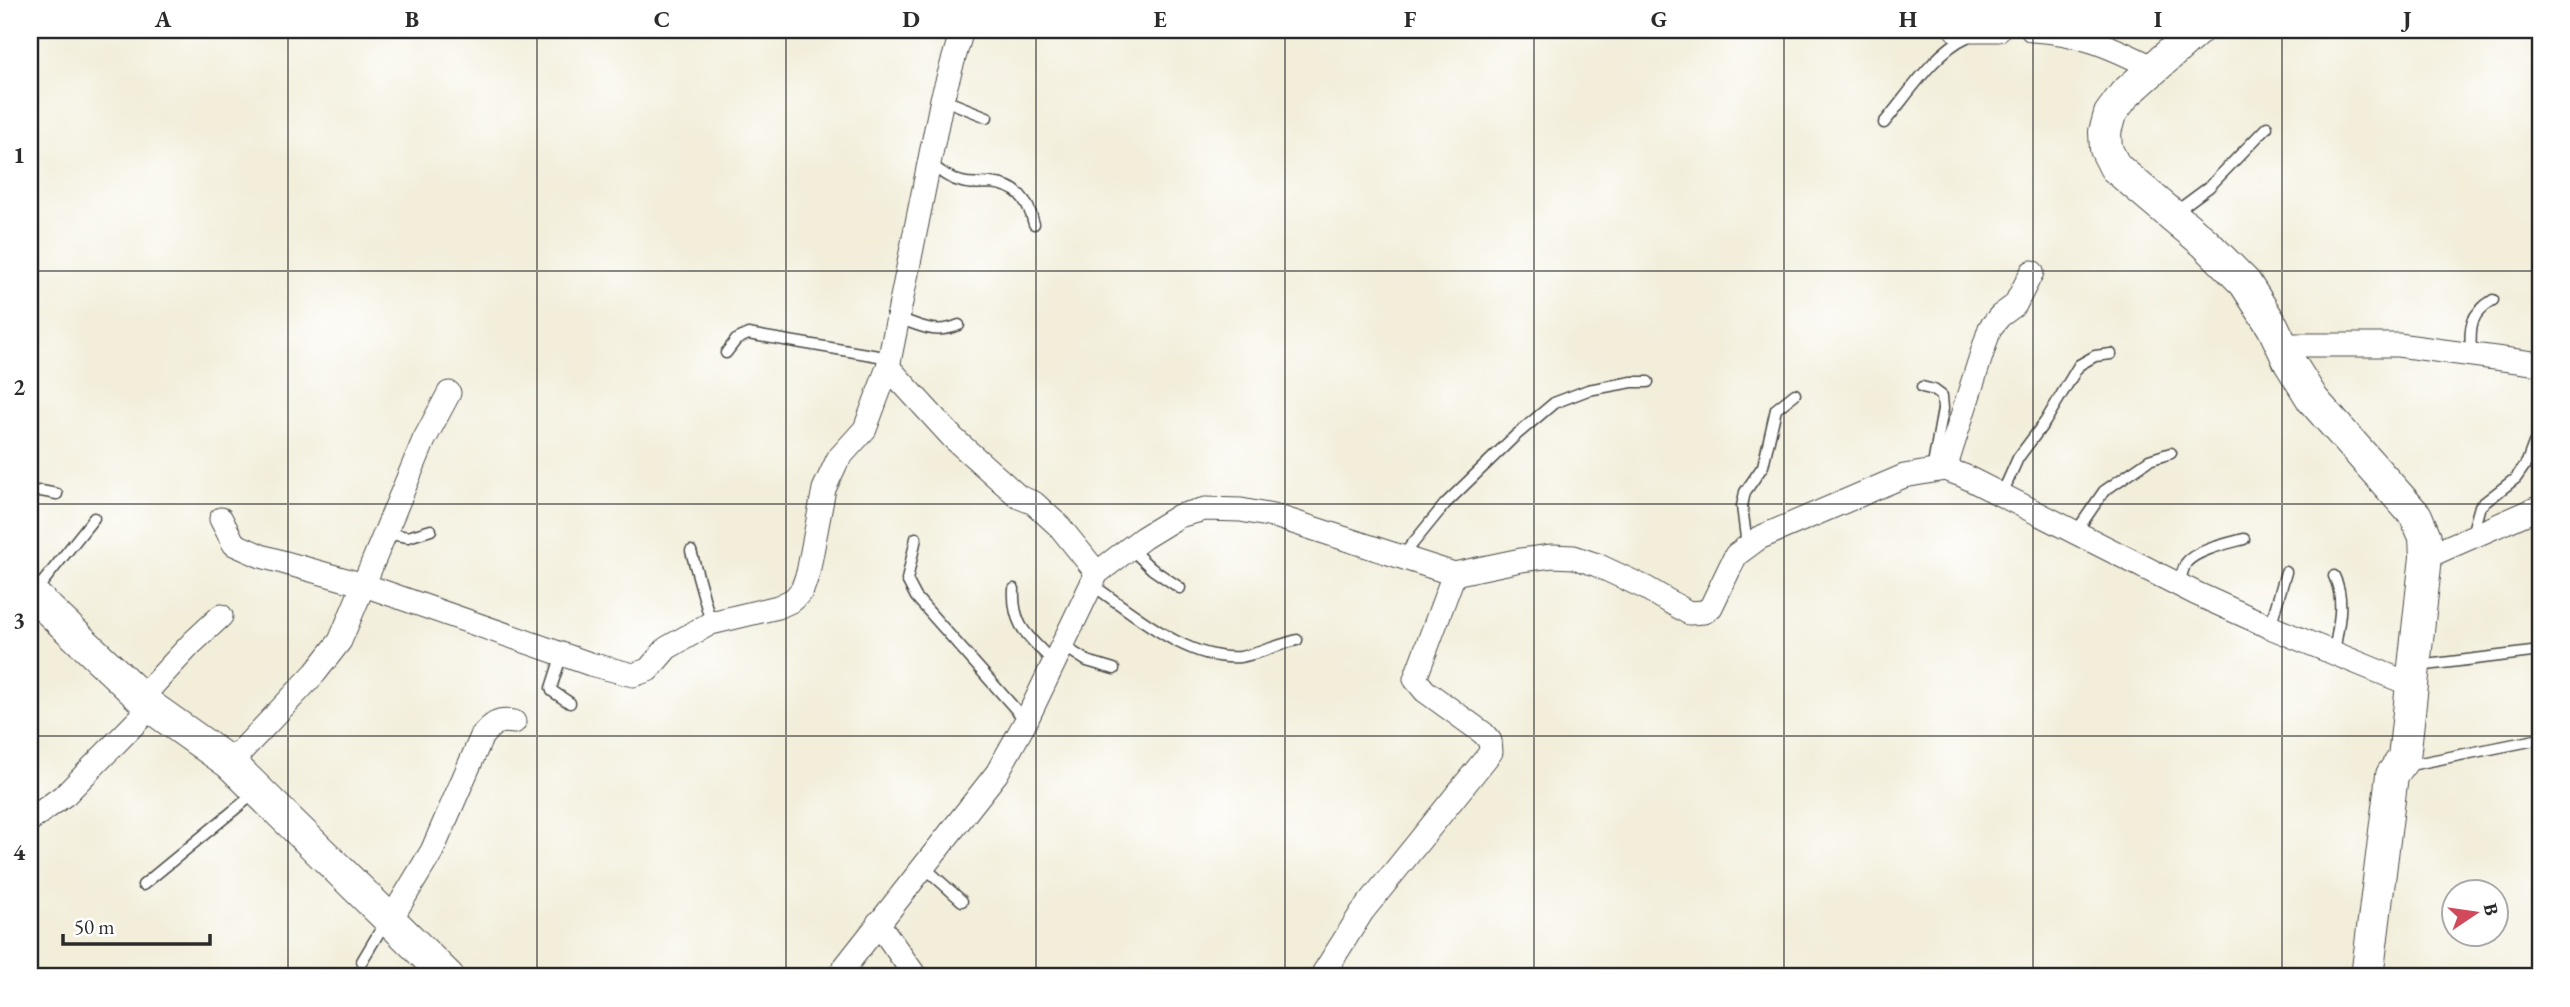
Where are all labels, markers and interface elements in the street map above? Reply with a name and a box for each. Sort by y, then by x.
text: A [154,4,172,34]
text: B [405,4,419,34]
text: C [654,4,670,34]
text: D [902,4,920,34]
text: E [1153,4,1167,34]
text: F [1404,4,1417,34]
text: G [1651,4,1667,34]
text: H [1899,4,1917,34]
text: I [2154,4,2162,34]
text: J [2401,4,2412,34]
text: 1 [13,140,25,170]
text: 2 [13,372,25,402]
text: 3 [13,605,25,635]
text: 4 [13,837,26,867]
north arrow [2440,878,2510,948]
text: B [2478,901,2505,918]
scale bar [63,902,210,946]
text: 50 m [74,913,115,940]

